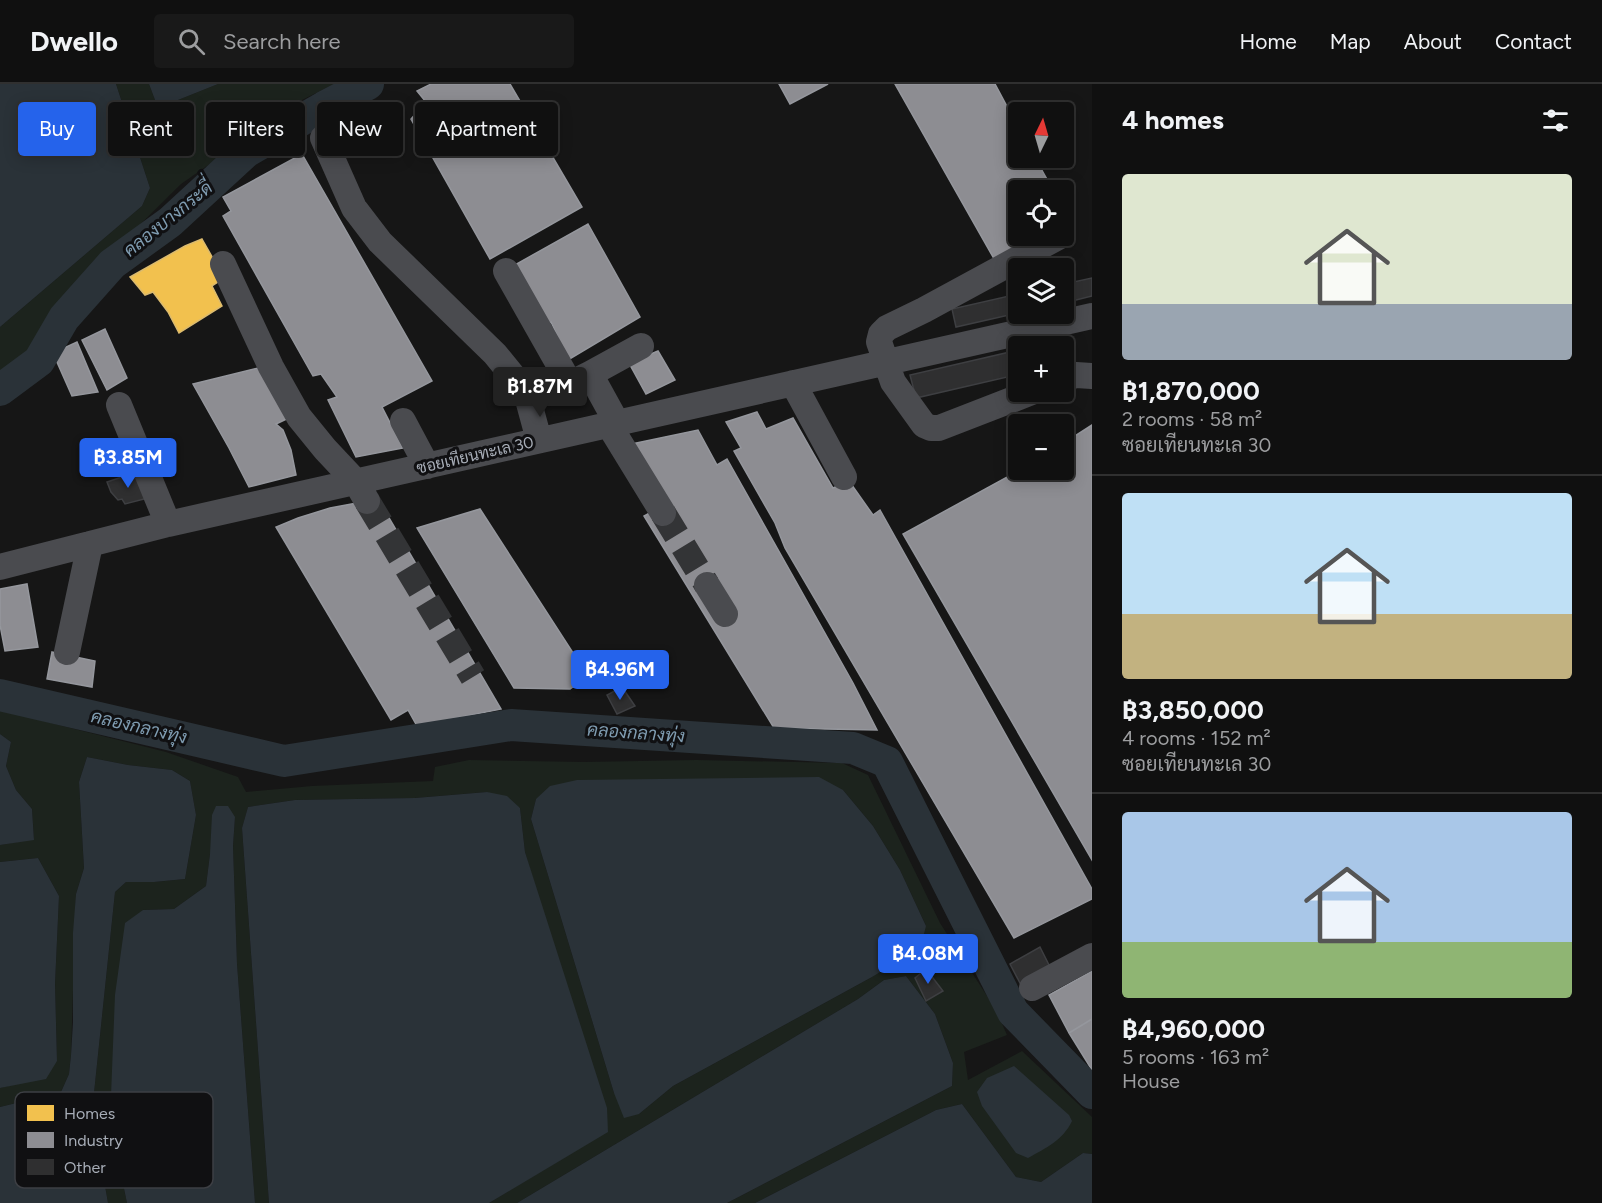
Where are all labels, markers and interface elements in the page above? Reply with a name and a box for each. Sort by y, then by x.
search box [154,14,574,68]
text: Dwello [30,24,118,58]
icon: search [175,25,208,58]
text: Search here [223,28,341,55]
text: Home [1240,29,1297,54]
text: Map [1330,29,1371,54]
text: About [1404,29,1462,54]
text: Contact [1495,29,1572,54]
chip: Buy [18,102,96,156]
chip: Rent [108,102,194,156]
chip: Filters [206,102,305,156]
chip: New [317,102,403,156]
chip: Apartment [415,102,558,156]
north arrow [1008,102,1074,168]
map controls [1008,102,1074,480]
text: 4 homes [1122,104,1224,136]
icon: filters [1539,104,1572,137]
water label: คลองบางกระดี่ [116,171,218,262]
button: locate [1008,180,1074,246]
icon: home [1293,213,1401,321]
button: layers [1008,258,1074,324]
button: + [1008,336,1074,402]
pin: ฿1.87M [491,367,589,418]
text: ฿1.87M [507,374,573,398]
text: ฿1,870,000 [1122,375,1260,407]
text: 2 rooms · 58 m² [1122,407,1262,431]
button: − [1008,414,1074,480]
street label: ซอยเทียนทะเล 30 [414,430,535,478]
text: ซอยเทียนทะเล 30 [1122,433,1271,457]
pin: ฿3.85M [79,438,177,489]
text: ฿3.85M [93,445,163,469]
icon: home [1293,532,1401,640]
pin: ฿4.96M [571,650,669,701]
text: ฿4.96M [585,657,655,681]
text: ฿3,850,000 [1122,694,1264,726]
water label: คลองกลางทุ่ง [89,704,189,750]
water label: คลองกลางทุ่ง [586,718,686,748]
text: 4 rooms · 152 m² [1122,726,1271,750]
text: ซอยเทียนทะเล 30 [1122,752,1271,776]
icon: home [1293,851,1401,959]
pin: ฿4.08M [879,934,977,985]
text: ฿4.08M [892,941,964,965]
text: ฿4,960,000 [1122,1013,1265,1045]
text: 5 rooms · 163 m² [1122,1045,1269,1069]
text: House [1122,1069,1180,1093]
legend [15,1092,213,1188]
text: Homes [64,1104,115,1123]
text: Industry [64,1131,123,1150]
text: Other [64,1158,106,1177]

